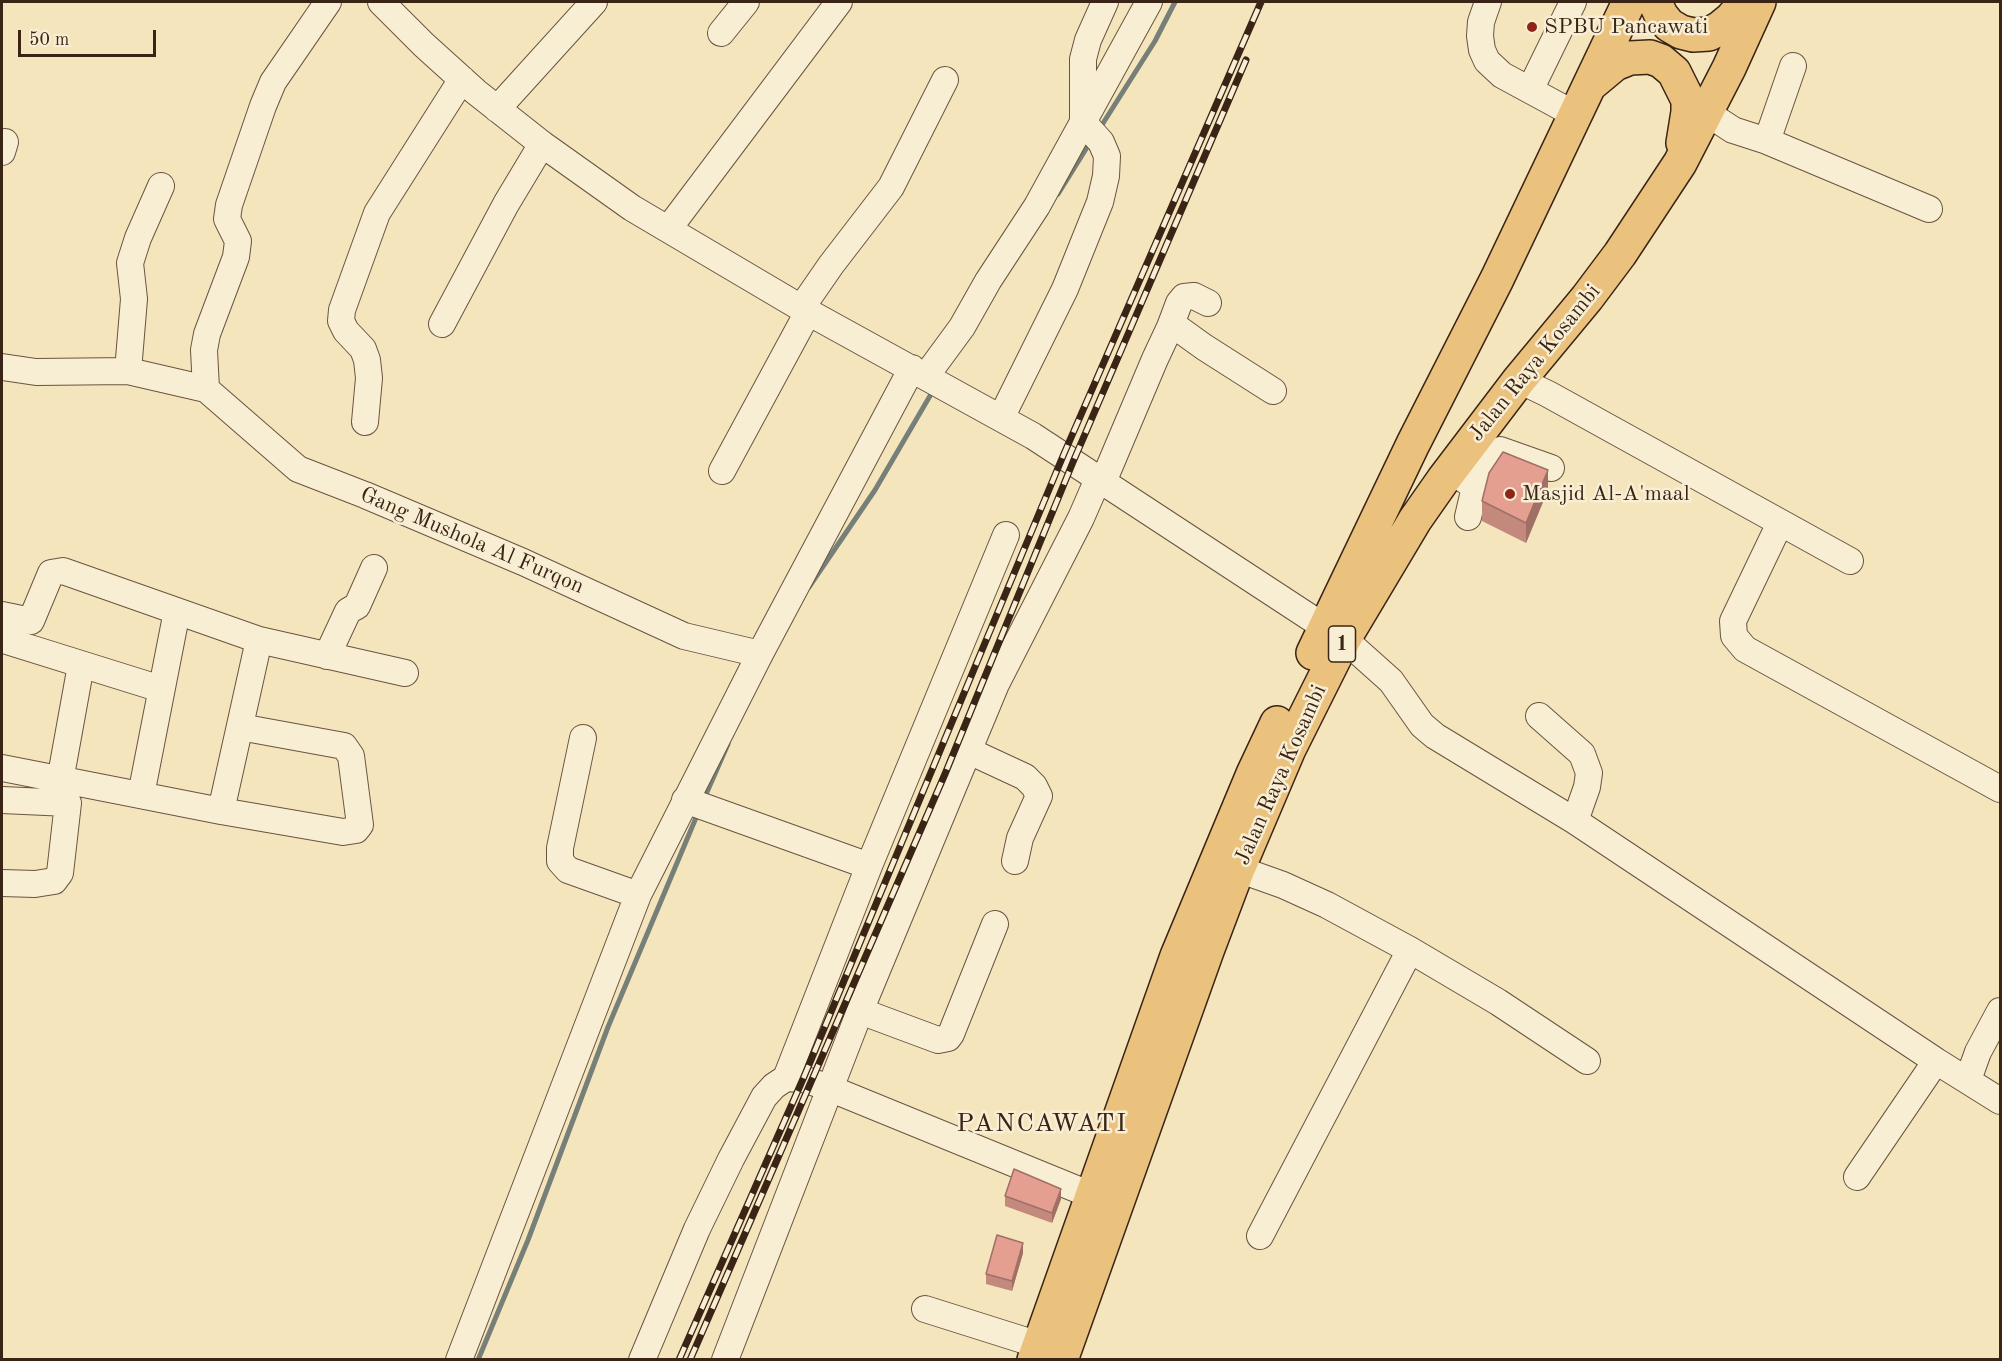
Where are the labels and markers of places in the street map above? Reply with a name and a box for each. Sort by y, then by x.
place label: SPBU Pancawati [1544,14,1708,40]
marker: SPBU Pancawati [1525,20,1539,34]
place label: Masjid Al-A'maal [1522,481,1690,507]
marker: Masjid Al-A'maal [1503,487,1517,501]

